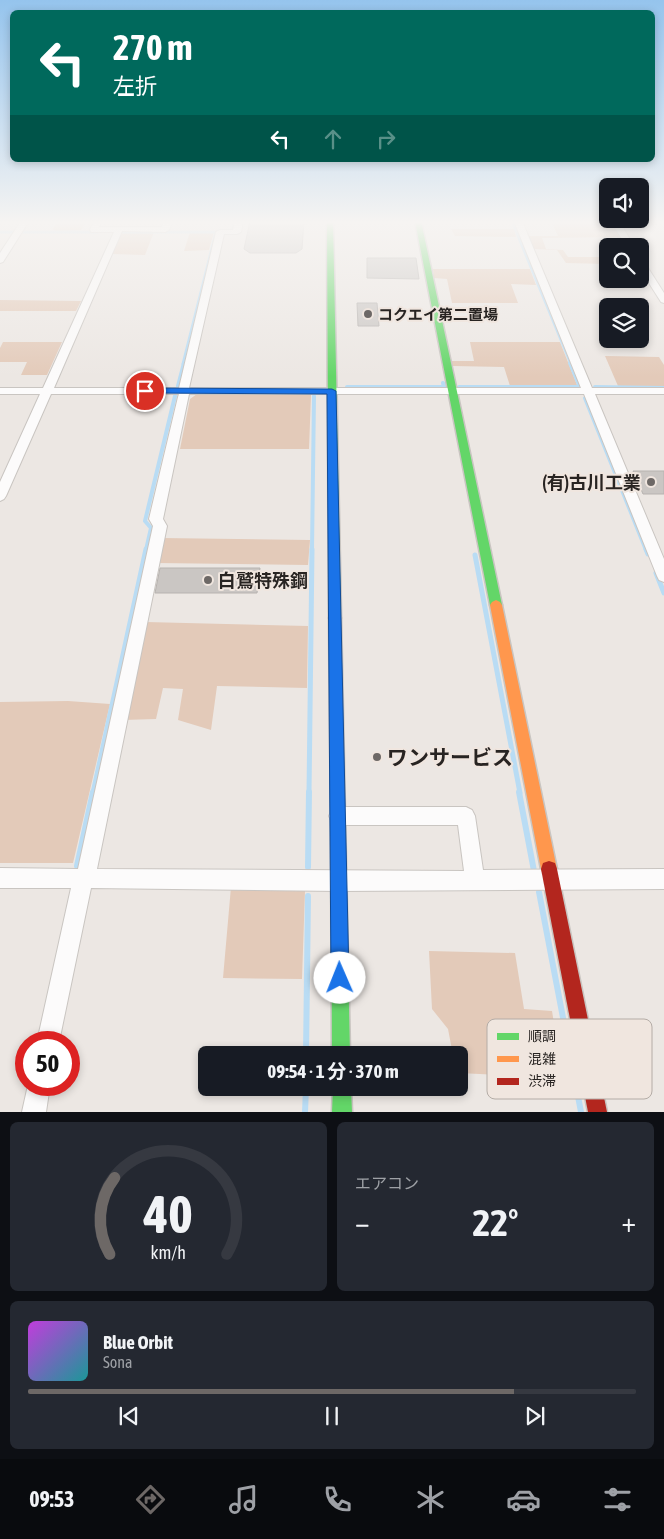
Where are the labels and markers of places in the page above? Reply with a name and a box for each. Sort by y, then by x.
place label: コクエイ第二置場 [378,306,498,323]
marker: コクエイ第二置場 [362,308,374,320]
pin [124,370,166,412]
place label: (有)古川工業 [542,472,641,493]
marker: (有)古川工業 [645,476,657,488]
place label: 白鷲特殊鋼 [218,570,308,591]
marker: 白鷲特殊鋼 [202,574,214,586]
place label: ワンサービス [387,745,513,769]
marker: ワンサービス [371,751,383,763]

